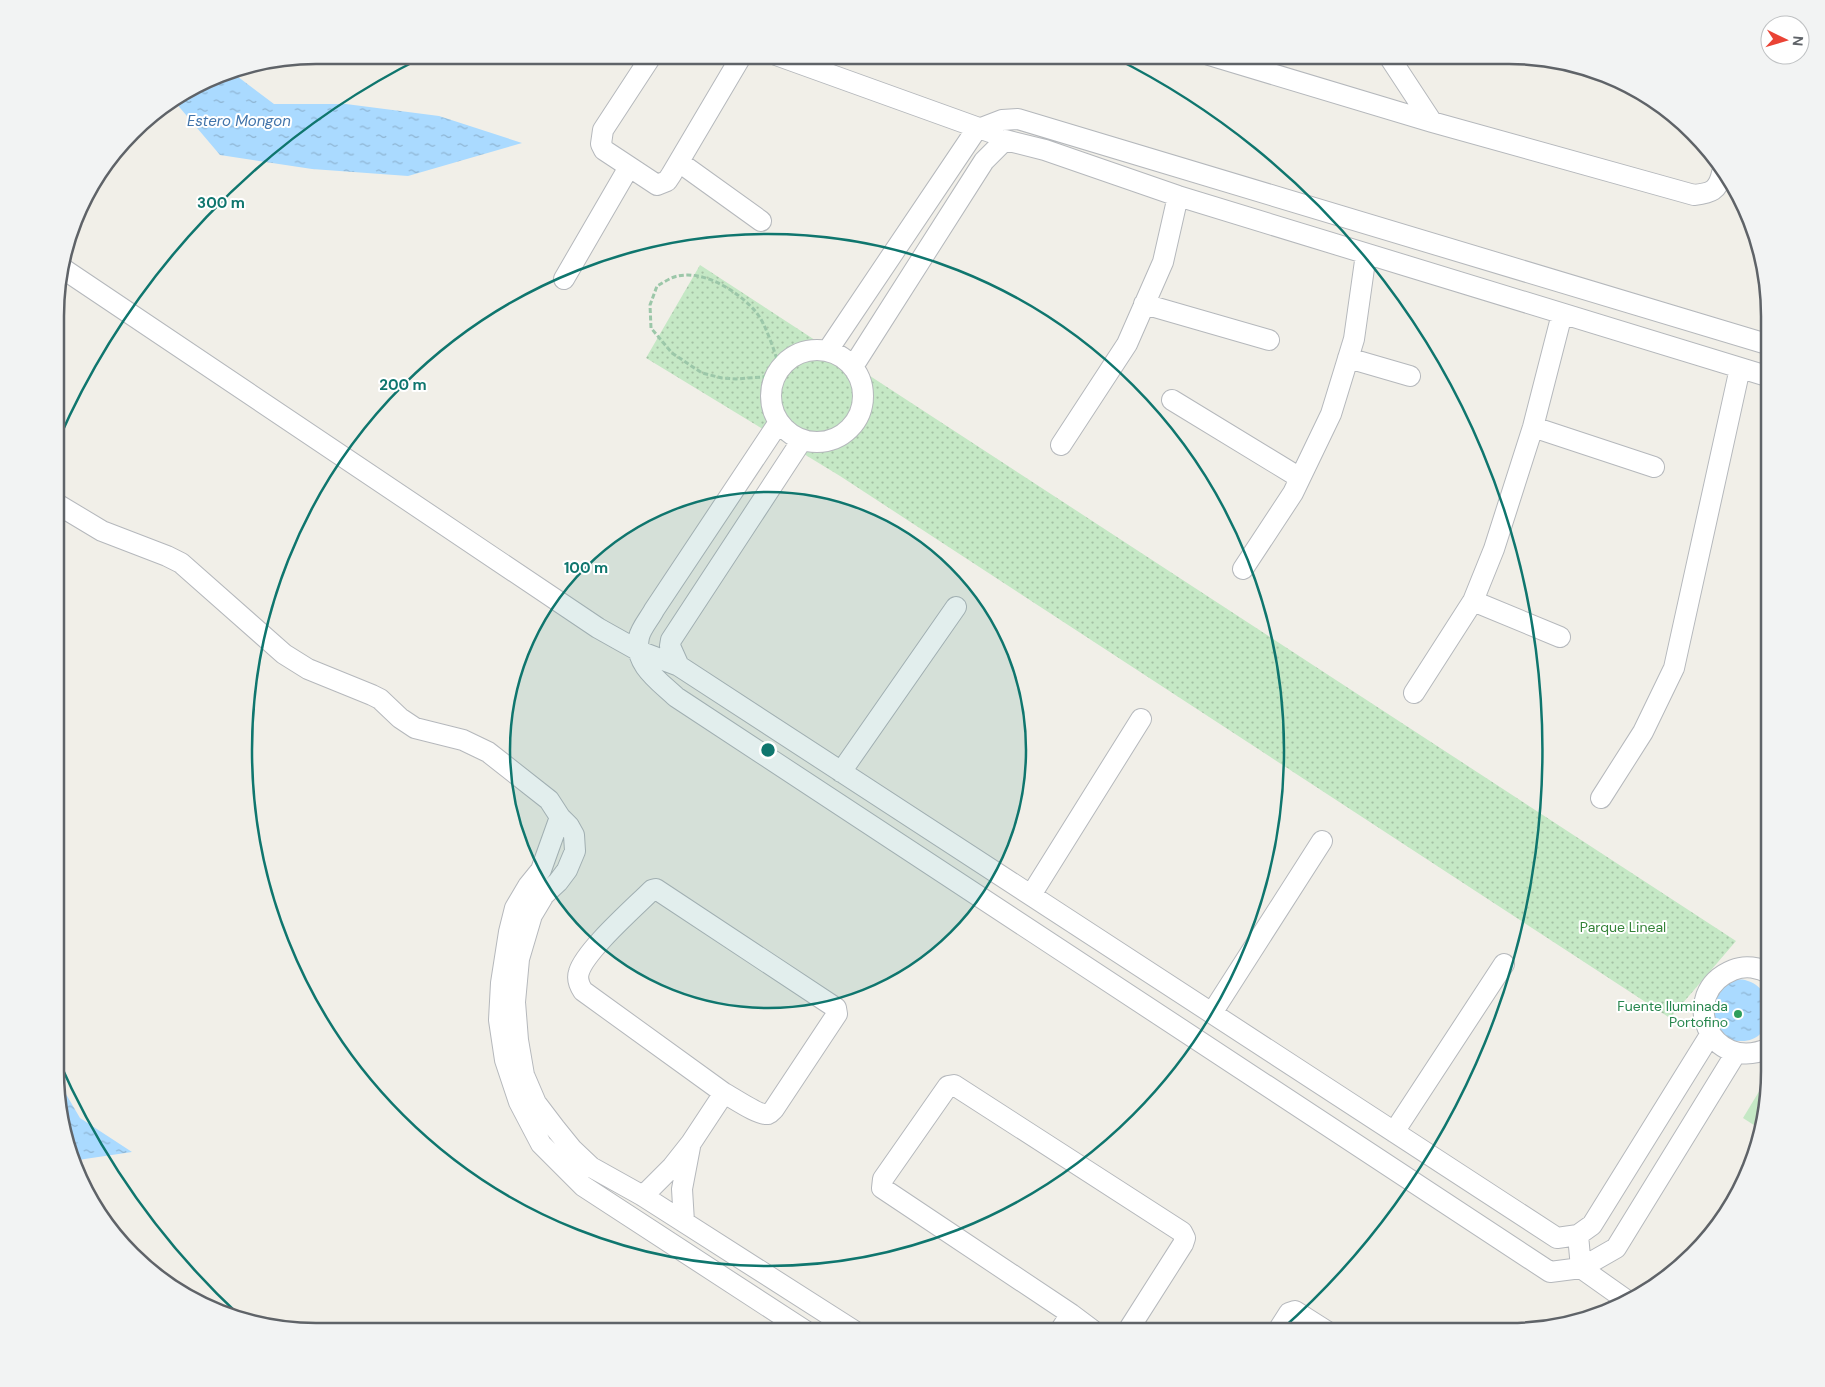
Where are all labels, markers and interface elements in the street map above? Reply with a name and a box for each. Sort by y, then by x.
north arrow [1760,15,1810,65]
text: N [1789,35,1807,47]
water label: Estero Mongon [187,111,291,131]
text: 300 m [197,193,245,213]
text: 200 m [379,375,427,395]
text: 100 m [564,558,608,578]
centre of rings [759,741,777,759]
park label: Parque Lineal [1580,918,1666,936]
place label: Fuente Iluminada Portofino [1617,997,1728,1031]
marker: Fuente Iluminada Portofino [1732,1008,1744,1020]

